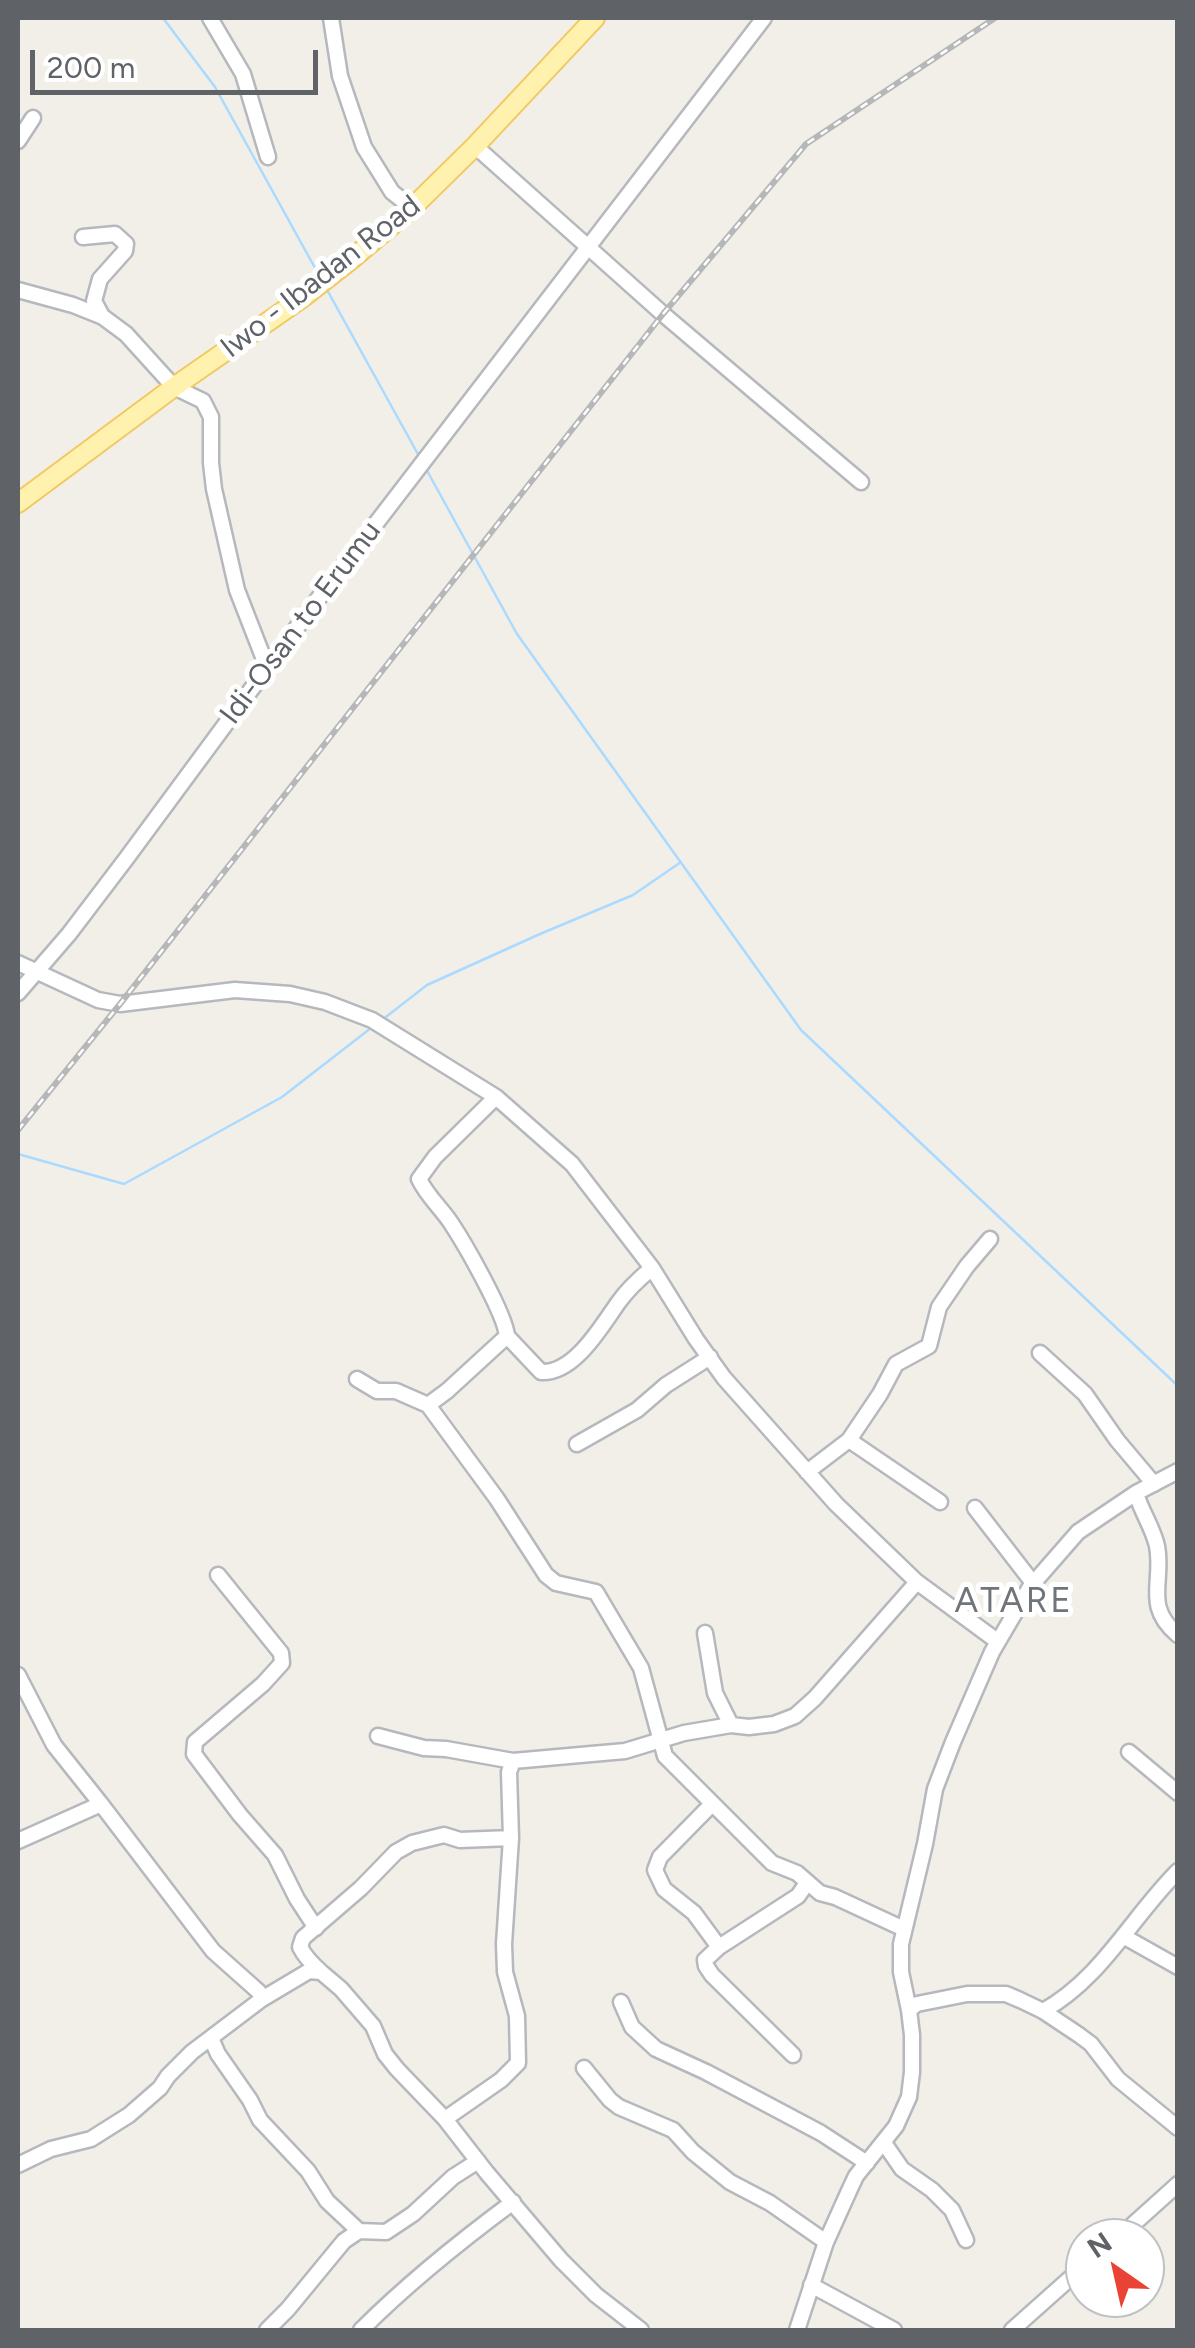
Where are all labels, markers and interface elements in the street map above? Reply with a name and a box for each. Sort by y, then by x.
scale bar [35,30,322,92]
text: 200 m [47,49,135,86]
street label: Iwo - Ibadan Road [214,188,428,366]
street label: Idi-Osan to Erumu [213,514,389,732]
district label: ATARE [955,1581,1073,1623]
north arrow [1065,2218,1165,2318]
text: N [1081,2225,1118,2265]

